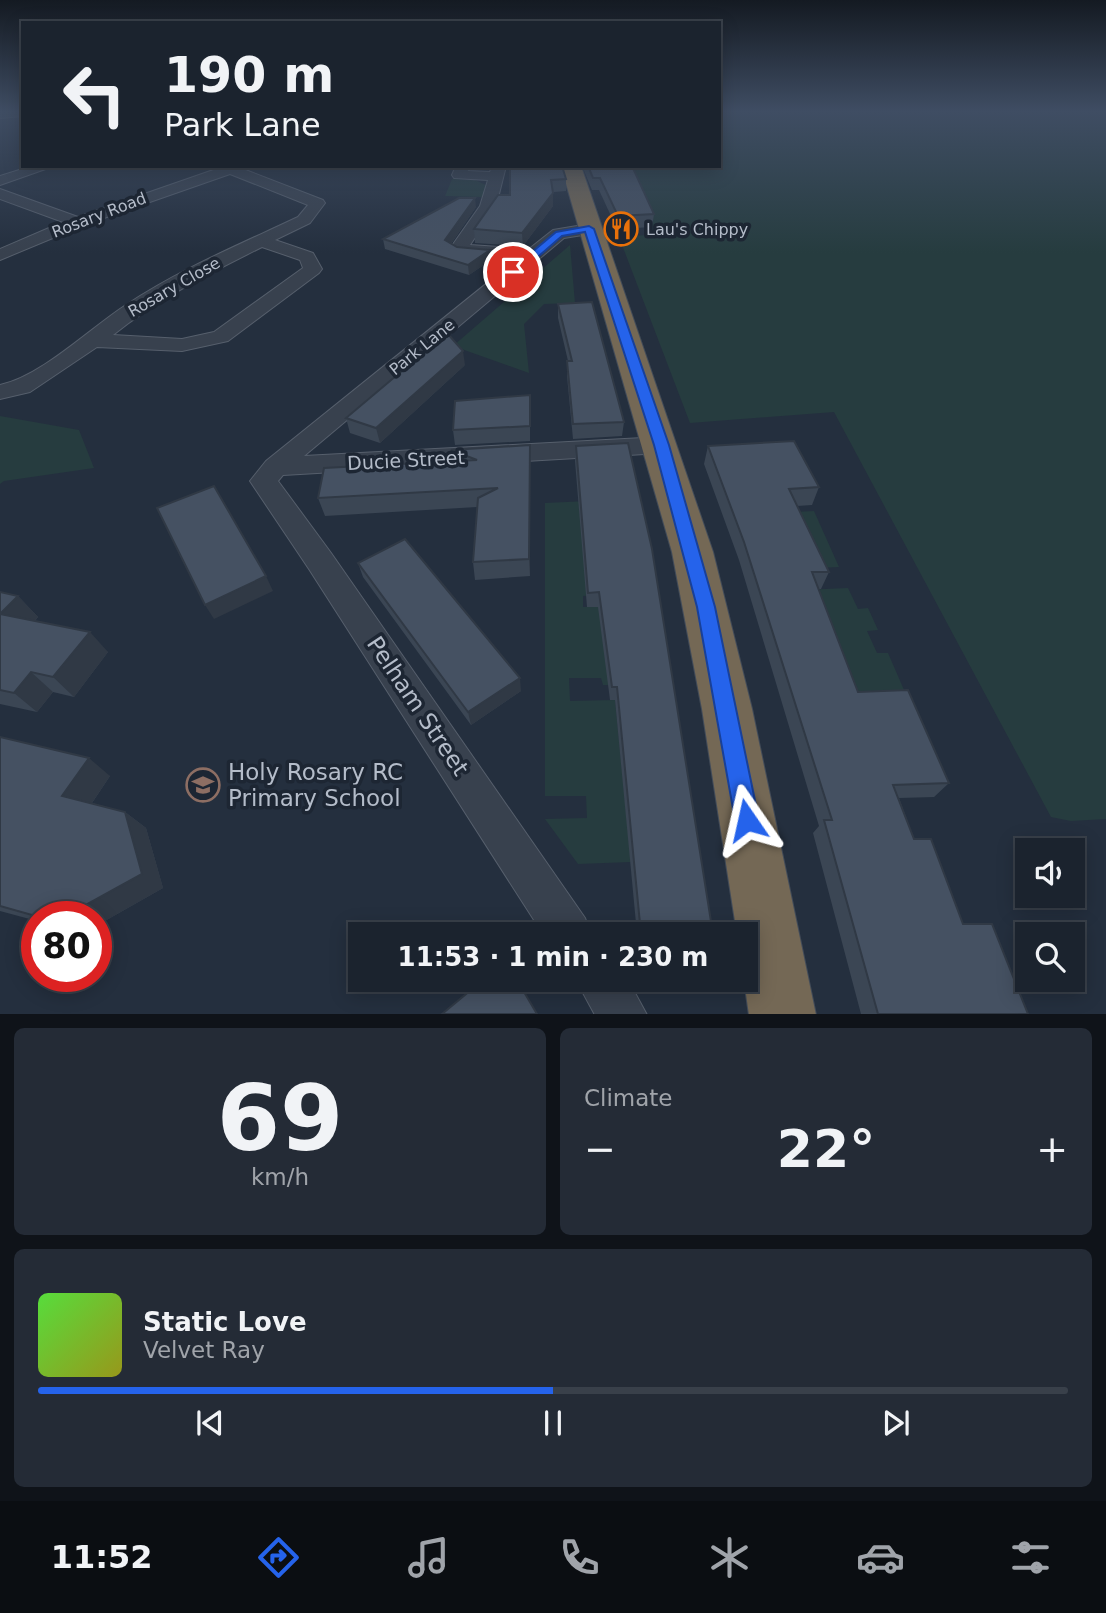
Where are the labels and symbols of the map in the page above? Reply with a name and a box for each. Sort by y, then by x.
street label: Rosary Road [49,188,149,242]
restaurant icon: Lau's Chippy [602,210,640,248]
place label: Lau's Chippy [646,220,748,239]
pin [483,242,543,302]
street label: Rosary Close [125,253,223,321]
street label: Park Lane [386,315,458,379]
street label: Ducie Street [347,446,465,474]
street label: Pelham Street [362,632,474,780]
place label: Holy Rosary RC Primary School [228,759,403,811]
school or university icon: Holy Rosary RC Primary School [184,766,222,804]
position arrow [710,783,784,857]
speed limit sign: 80 [21,901,112,992]

